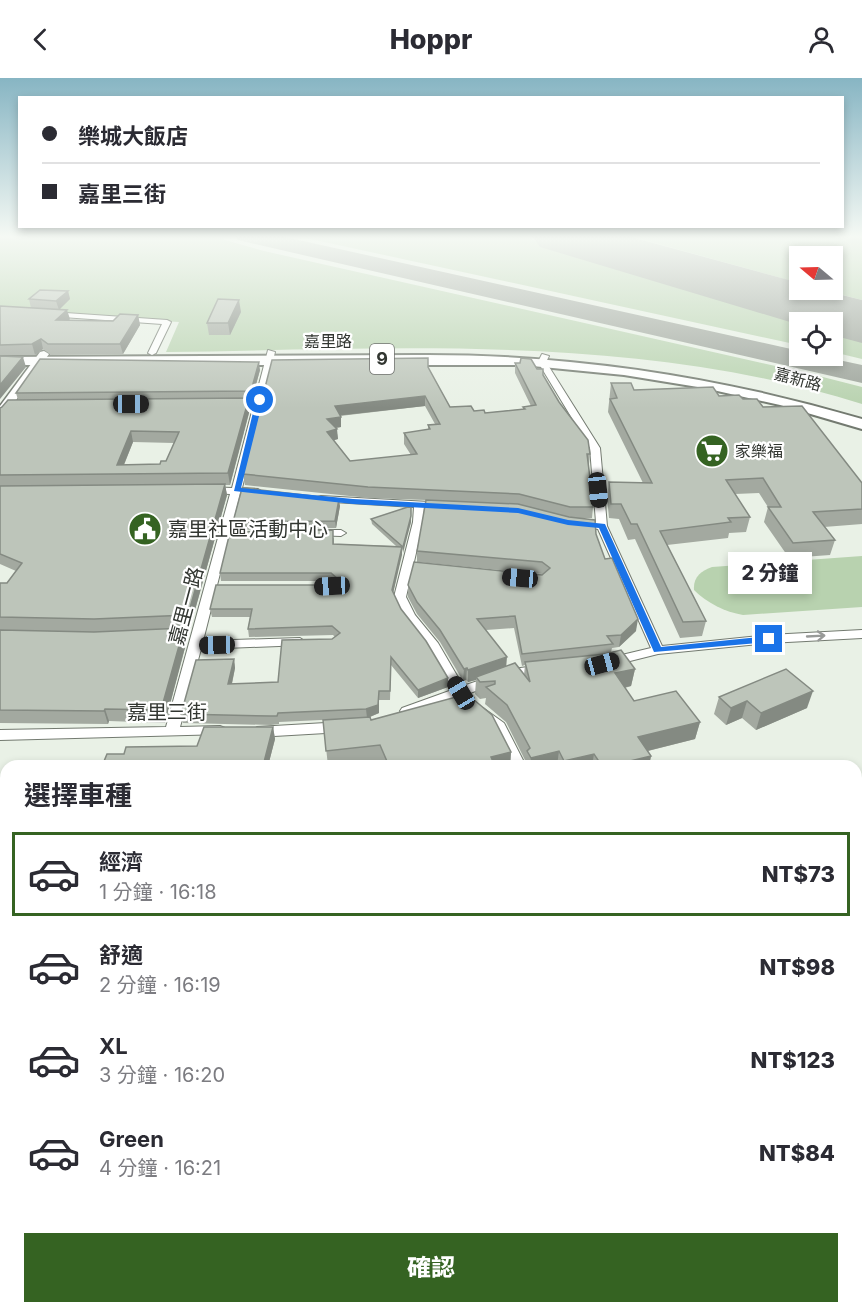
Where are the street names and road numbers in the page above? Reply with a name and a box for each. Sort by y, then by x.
street label: 嘉里路 [304,331,352,351]
road number: 9 [370,344,394,374]
street label: 嘉新路 [772,363,824,395]
street label: 嘉里一路 [164,564,208,648]
street label: 嘉里三街 [127,700,207,724]

